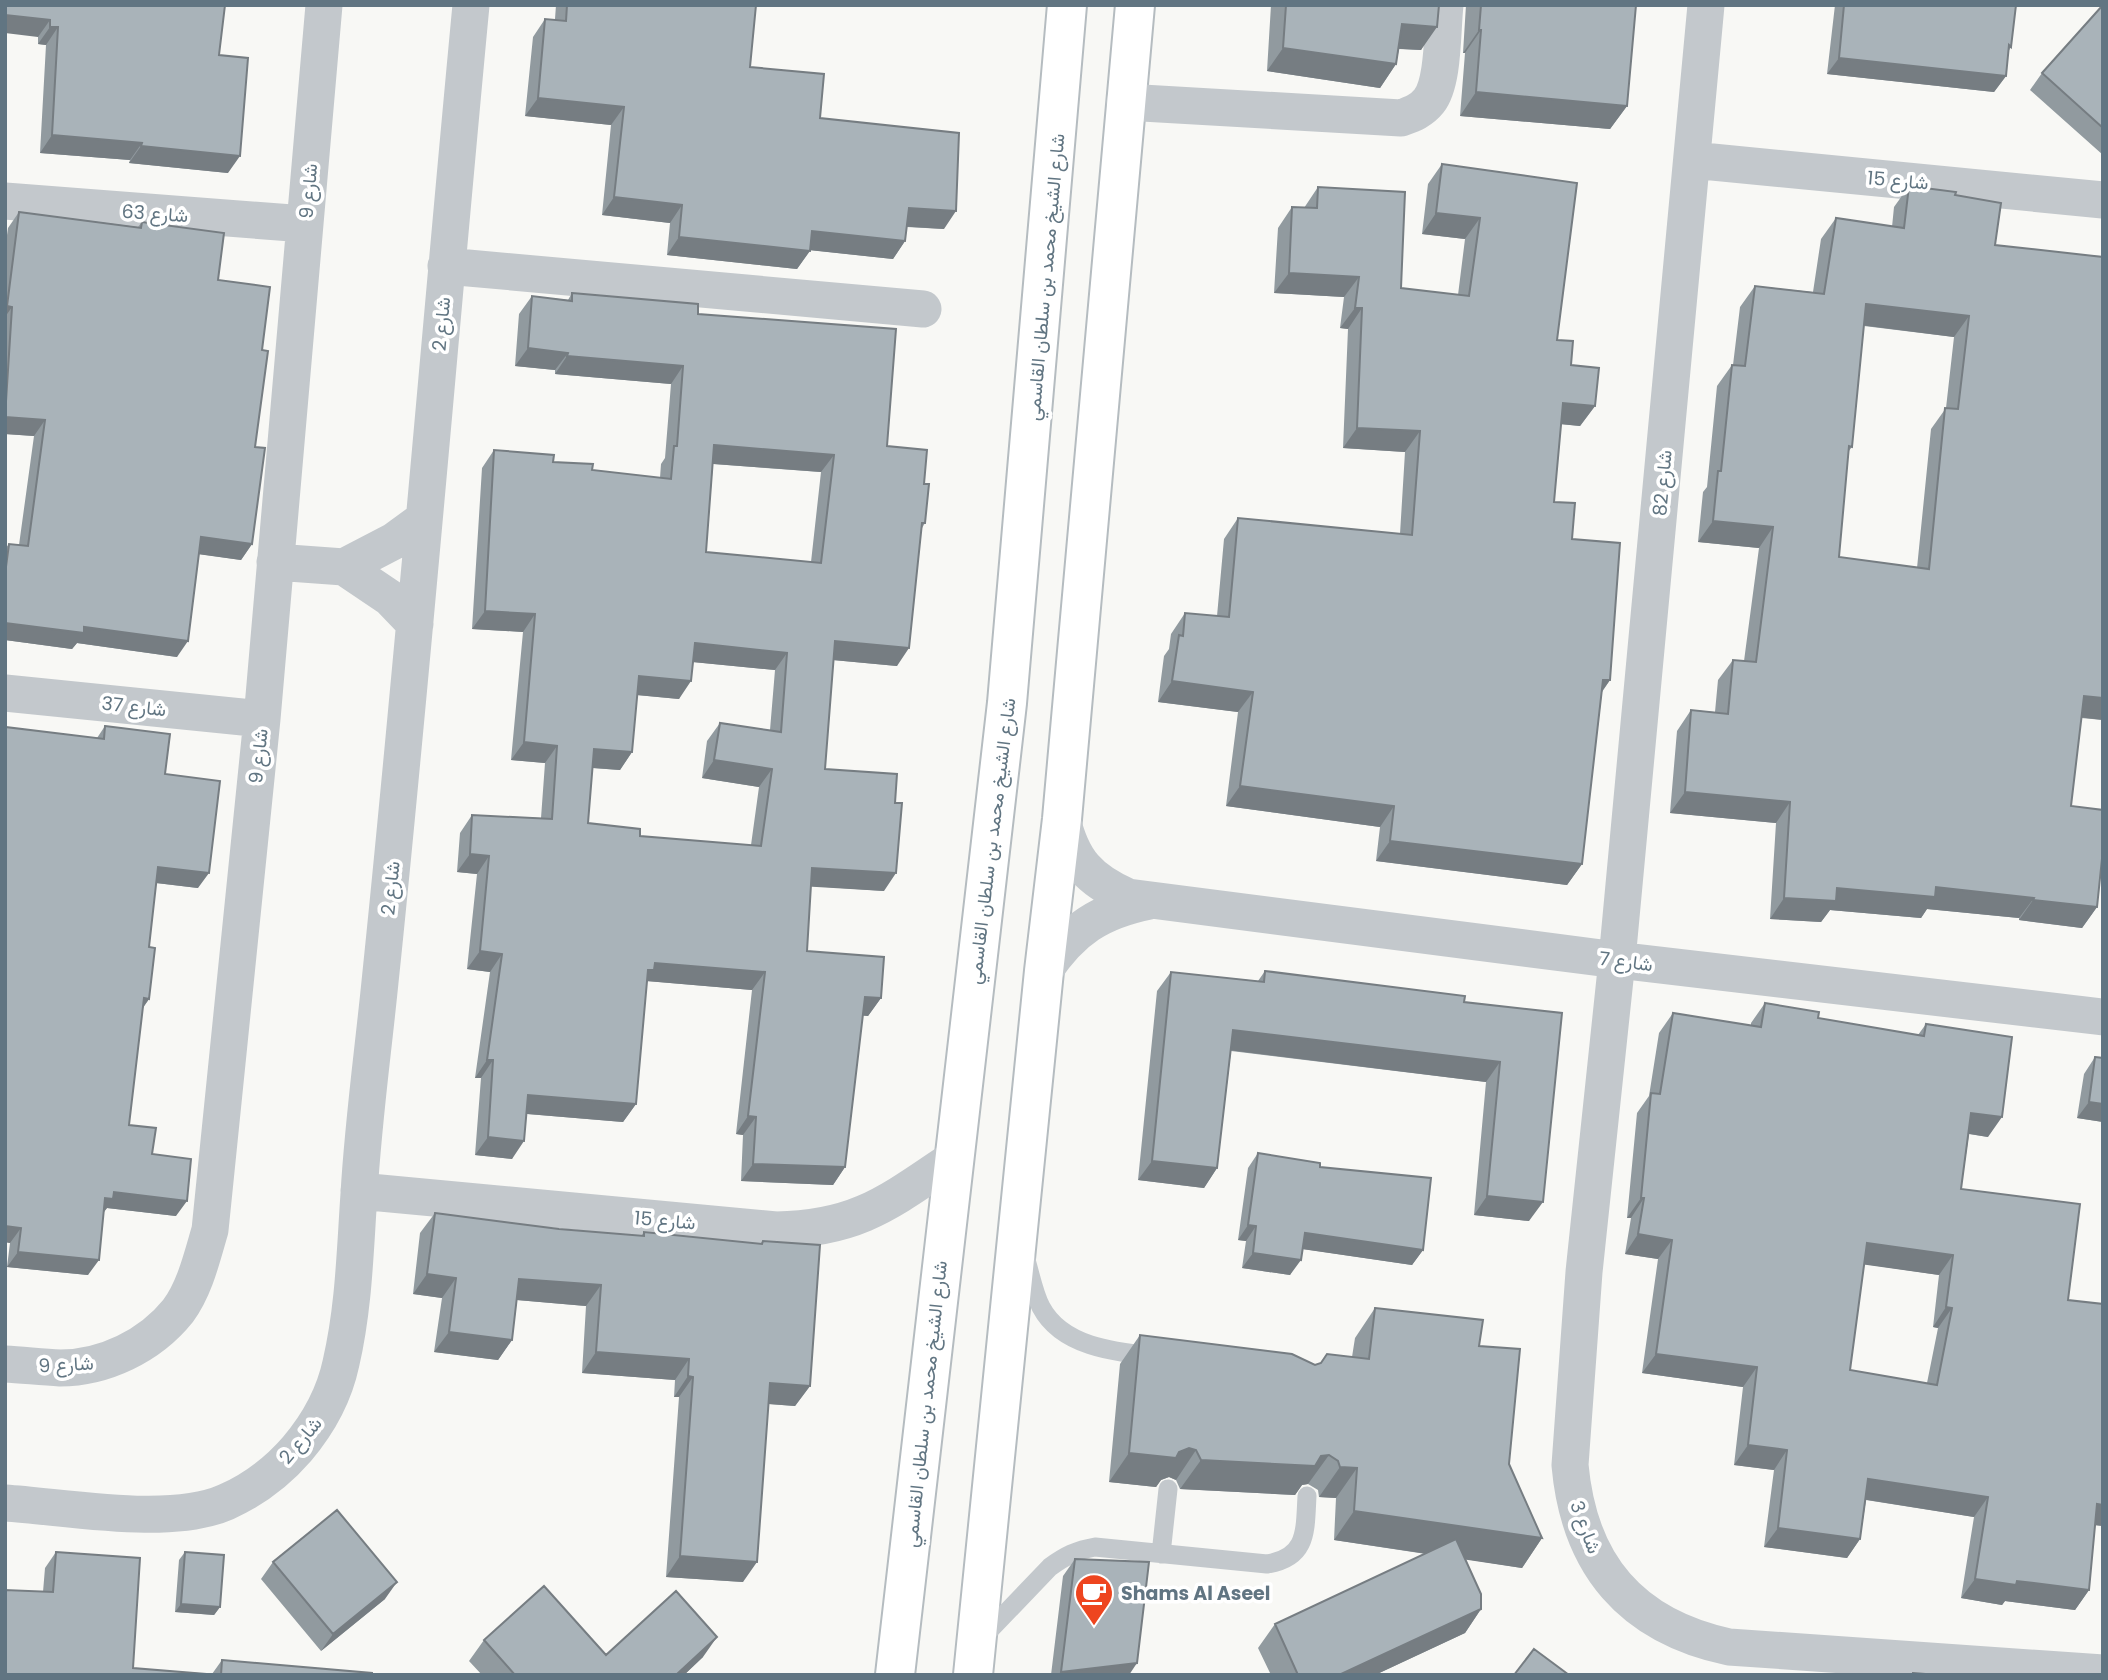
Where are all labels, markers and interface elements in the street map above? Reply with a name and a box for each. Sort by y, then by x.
street label: شارع الشيخ محمد بن سلطان القاسمي [1019,132,1074,422]
street label: شارع 9 [293,162,324,220]
street label: شارع 15 [1866,164,1930,197]
street label: شارع 63 [121,198,189,229]
street label: شارع 2 [426,296,457,352]
street label: شارع 82 [1646,449,1679,517]
street label: شارع 37 [100,690,168,723]
street label: شارع الشيخ محمد بن سلطان القاسمي [961,696,1024,986]
street label: شارع 9 [242,727,275,785]
street label: شارع 2 [374,860,407,916]
street label: شارع 7 [1598,945,1654,978]
street label: شارع 15 [633,1204,697,1237]
street label: شارع الشيخ محمد بن سلطان القاسمي [897,1259,956,1549]
street label: شارع 9 [38,1350,94,1379]
street label: شارع 2 [273,1411,328,1470]
street label: شارع 3 [1563,1497,1608,1557]
cafe icon: Shams Al Aseel [1073,1572,1115,1627]
place label: Shams Al Aseel [1121,1580,1270,1607]

